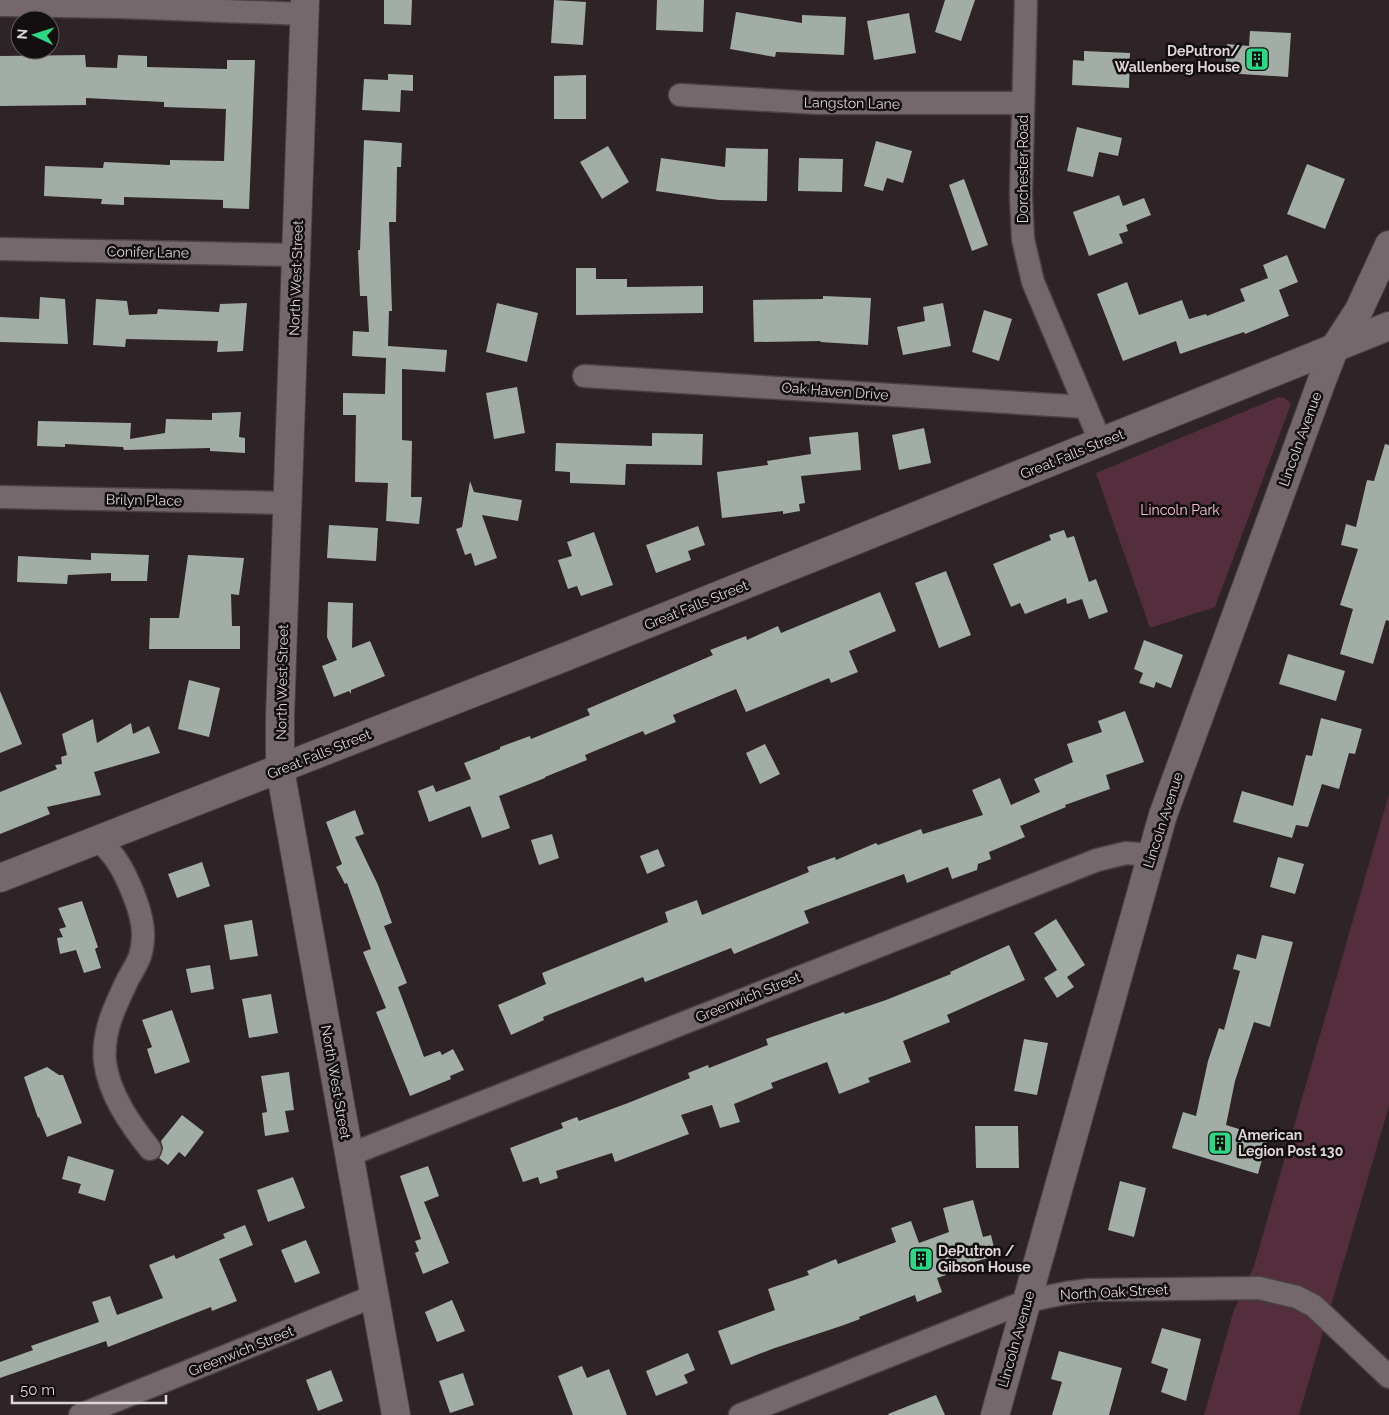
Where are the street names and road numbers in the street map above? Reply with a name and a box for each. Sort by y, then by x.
street label: Langston Lane [804,94,900,112]
street label: Dorchester Road [1015,115,1031,223]
street label: North West Street [286,220,306,336]
street label: Conifer Lane [107,243,189,261]
street label: Oak Haven Drive [781,379,889,403]
street label: Lincoln Avenue [1275,389,1325,489]
street label: Great Falls Street [1018,426,1126,482]
street label: Brilyn Place [106,491,182,509]
street label: Great Falls Street [642,577,750,633]
street label: North West Street [273,624,291,740]
street label: Great Falls Street [265,726,373,782]
street label: Lincoln Avenue [1140,770,1186,870]
street label: Greenwich Street [693,969,803,1025]
street label: North West Street [318,1024,354,1141]
street label: North Oak Street [1060,1281,1169,1303]
street label: Lincoln Avenue [995,1289,1037,1389]
street label: Greenwich Street [186,1323,296,1379]

